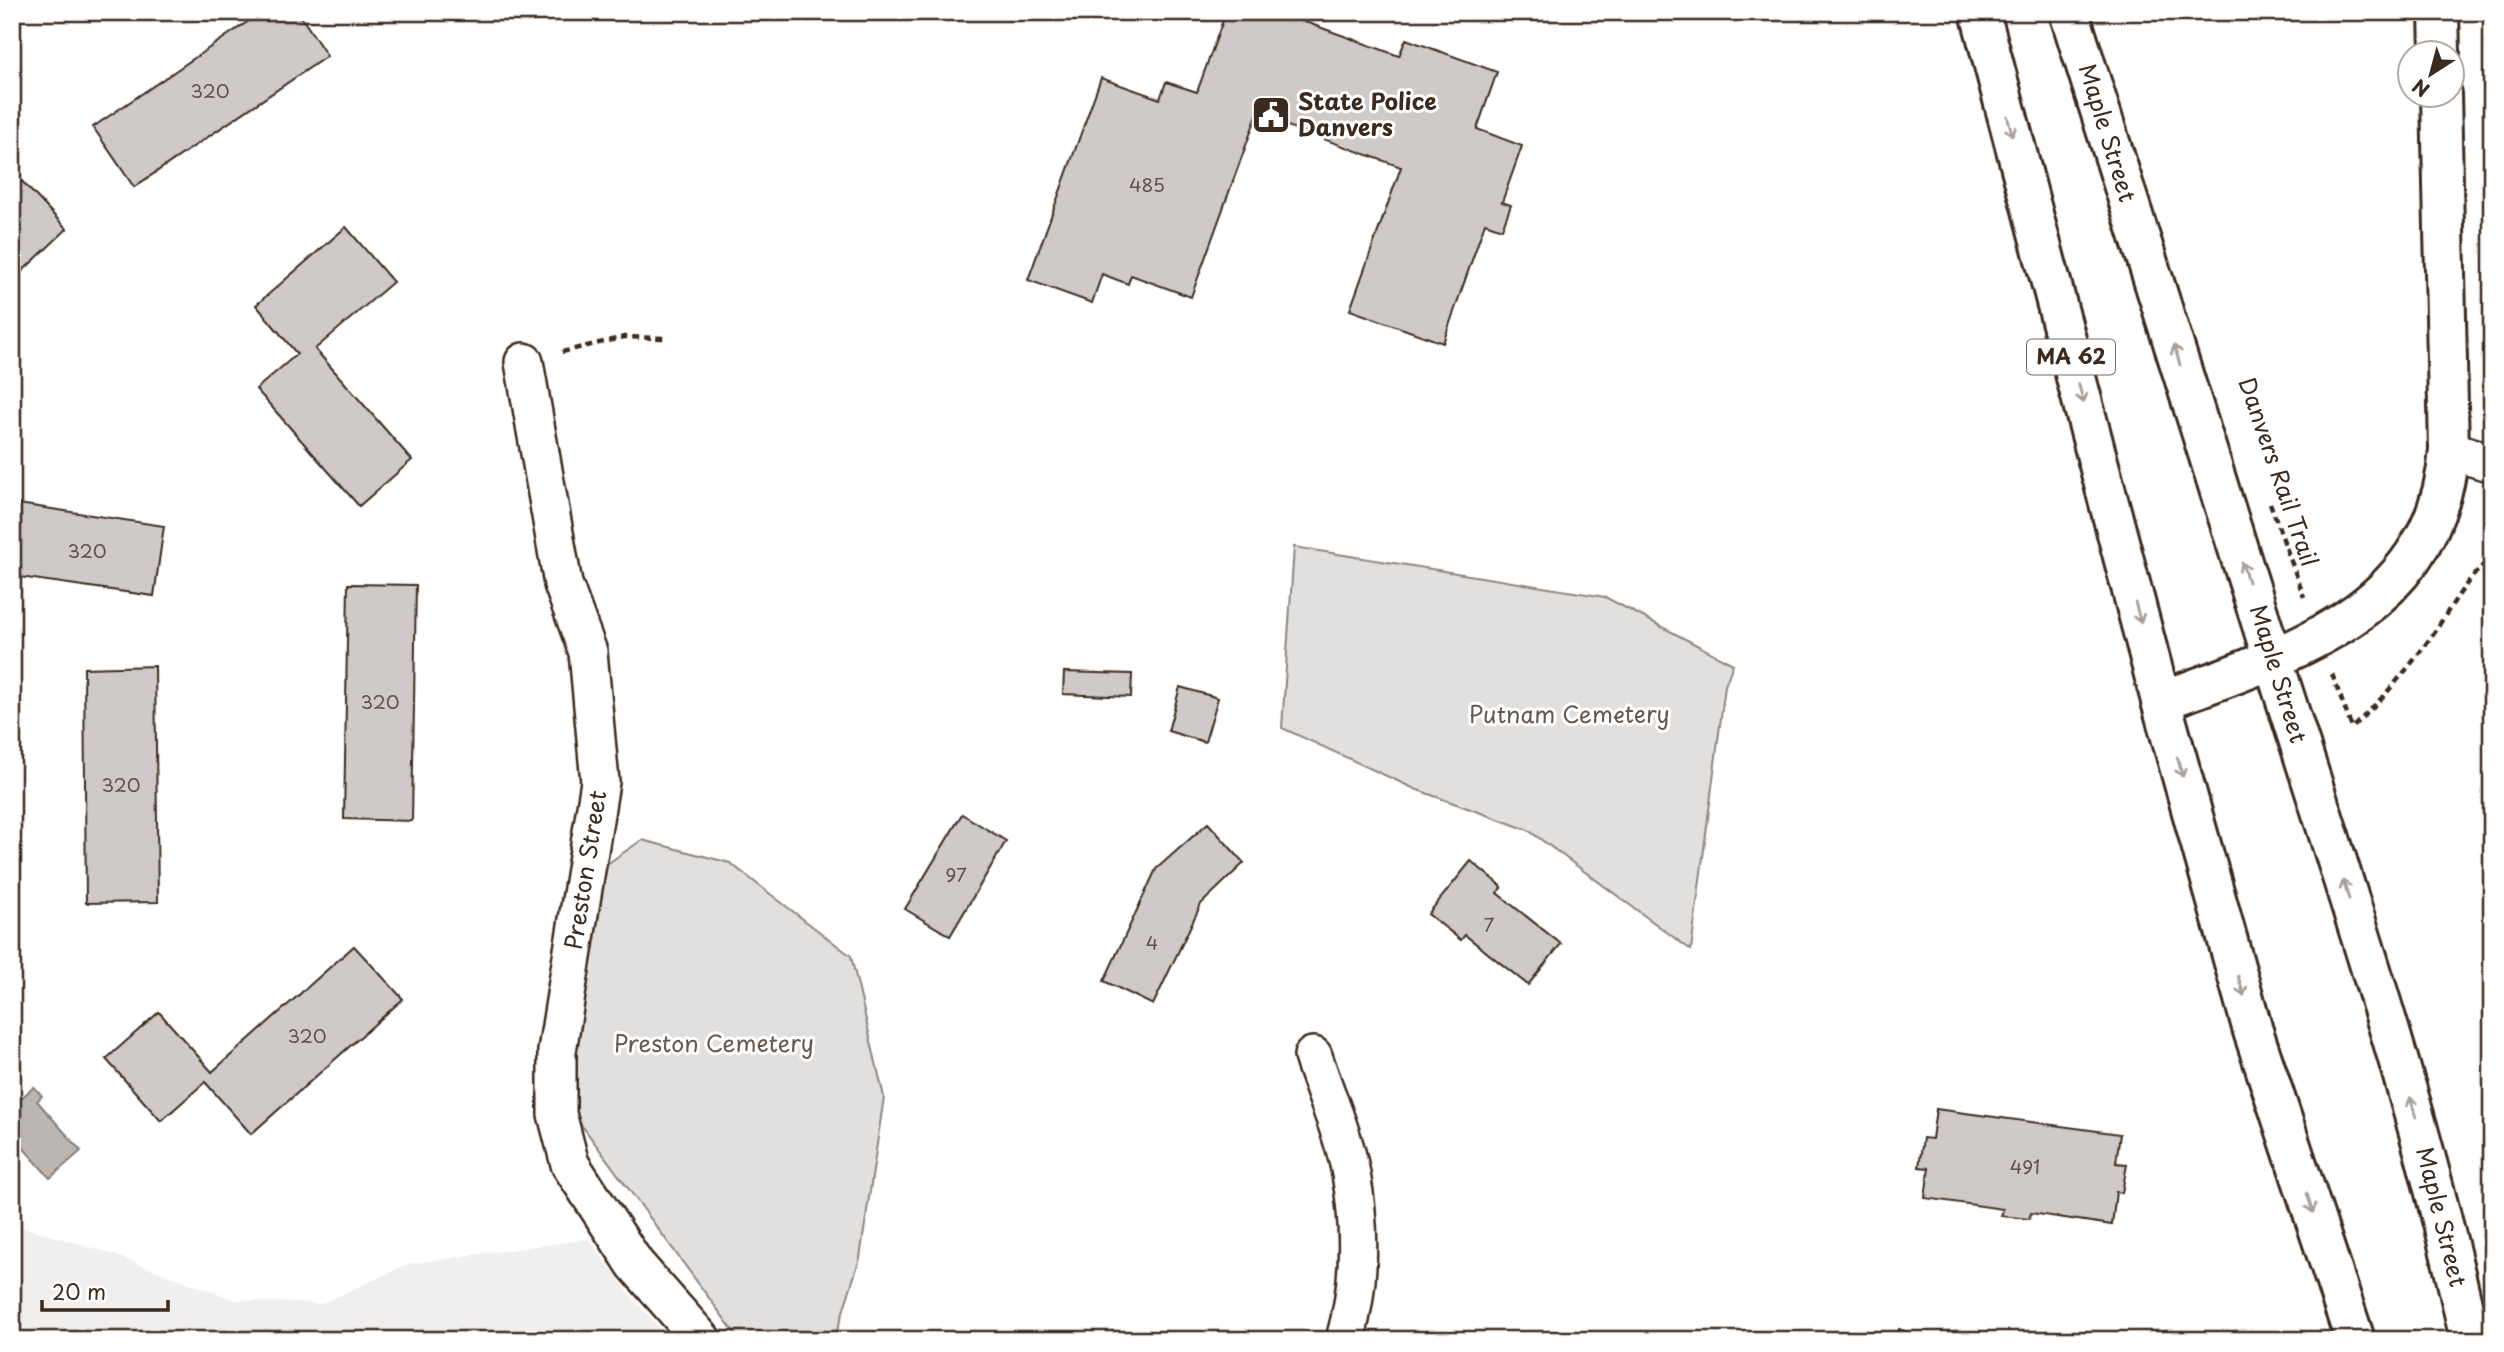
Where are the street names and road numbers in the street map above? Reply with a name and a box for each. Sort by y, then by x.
street label: Maple Street [2071,59,2146,206]
road number: MA 62 [2027,340,2115,374]
street label: Danvers Rail Trail [2231,372,2328,571]
street label: Maple Street [2242,600,2317,747]
street label: Preston Street [555,788,614,952]
street label: Maple Street [2408,1143,2477,1290]

